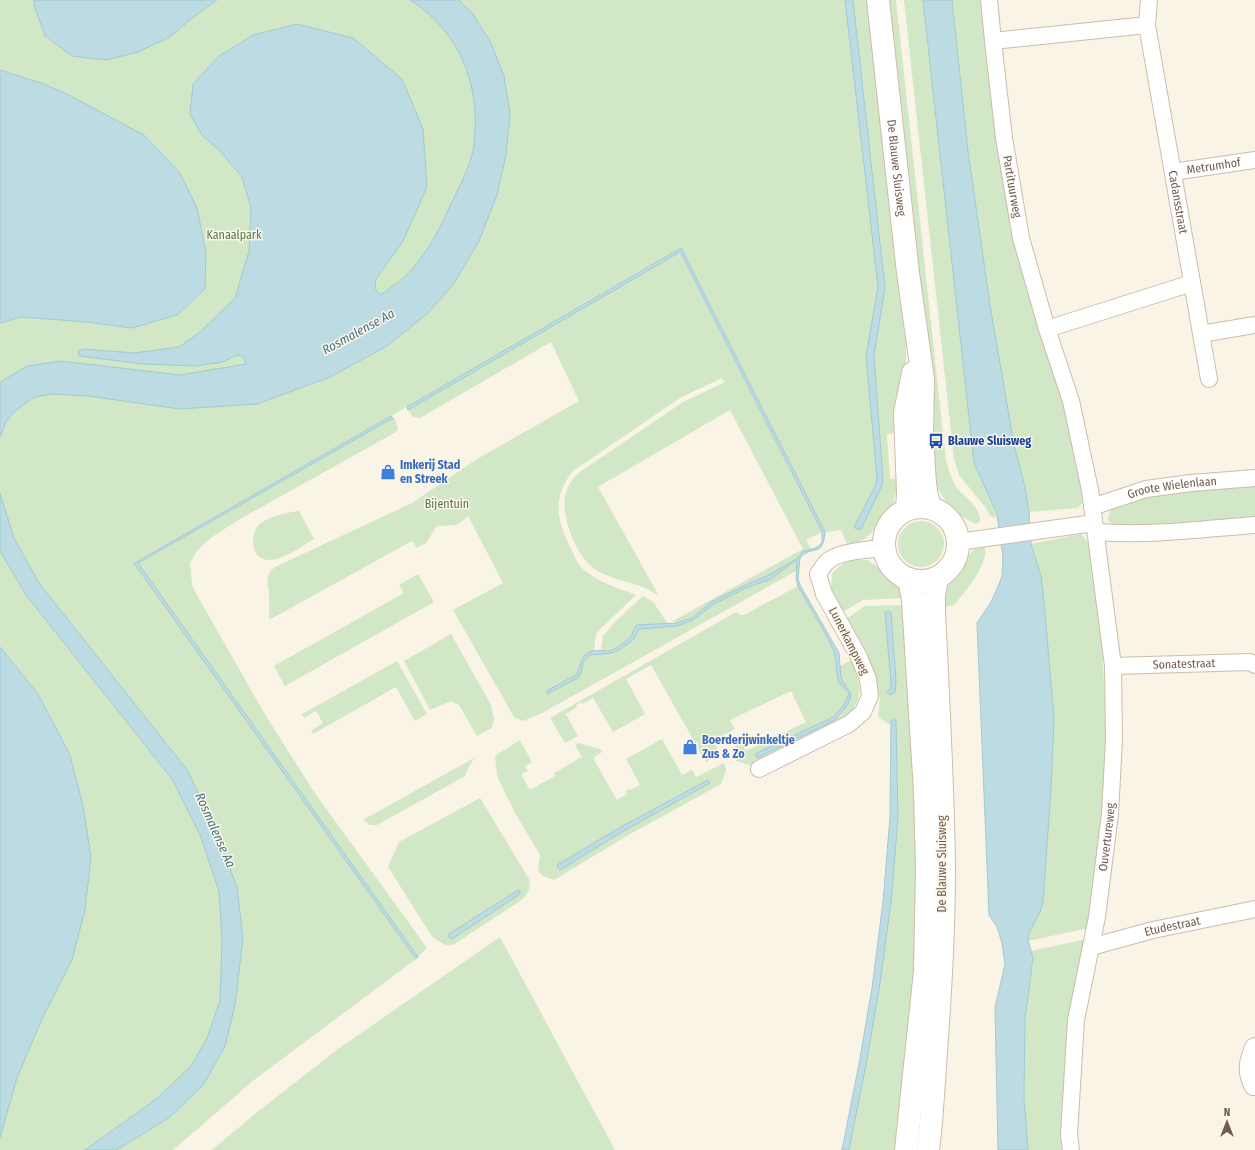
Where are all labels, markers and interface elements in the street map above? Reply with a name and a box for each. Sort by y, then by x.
street label: De Blauwe Sluisweg [884,119,909,217]
street label: Partituurweg [1000,155,1025,219]
street label: Metrumhof [1186,155,1243,177]
street label: Cadansstraat [1166,169,1190,235]
park label: Kanaalpark [206,228,262,242]
water label: Rosmalense Aa [319,305,397,357]
bus stop icon: Blauwe Sluisweg [927,432,945,450]
place label: Blauwe Sluisweg [948,434,1031,448]
place label: Imkerij Stad en Streek [400,458,460,486]
shop icon: Imkerij Stad en Streek [379,463,397,481]
street label: Groote Wielenlaan [1126,474,1217,502]
park label: Bijentuin [425,497,469,511]
street label: Lunerkampweg [826,605,872,678]
street label: Sonatestraat [1152,656,1216,672]
place label: Boerderijwinkeltje Zus & Zo [702,733,795,761]
shop icon: Boerderijwinkeltje Zus & Zo [681,738,699,756]
water label: Rosmalense Aa [192,790,239,870]
street label: Ouvertureweg [1096,802,1118,872]
street label: De Blauwe Sluisweg [935,815,949,913]
street label: Etudestraat [1143,913,1202,939]
north arrow [1207,1102,1247,1142]
text: N [1224,1106,1230,1119]

